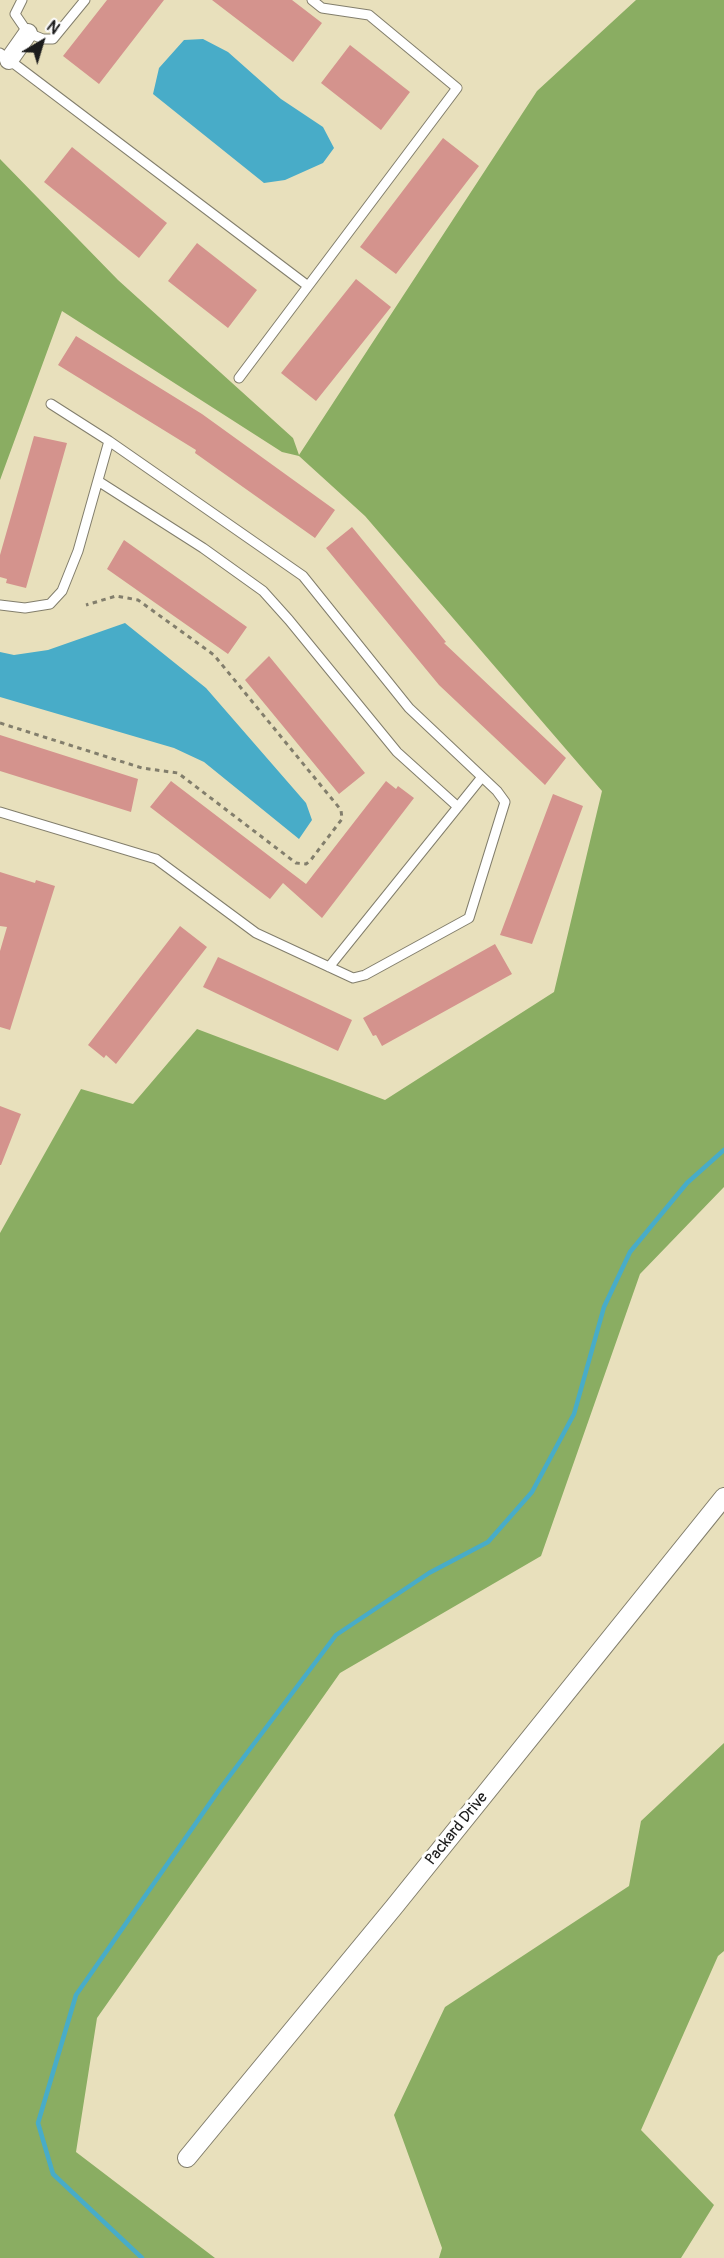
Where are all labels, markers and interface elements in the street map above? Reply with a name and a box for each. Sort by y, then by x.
north arrow [12,12,72,72]
text: N [43,17,63,39]
street label: Packard Drive [422,1788,492,1870]

